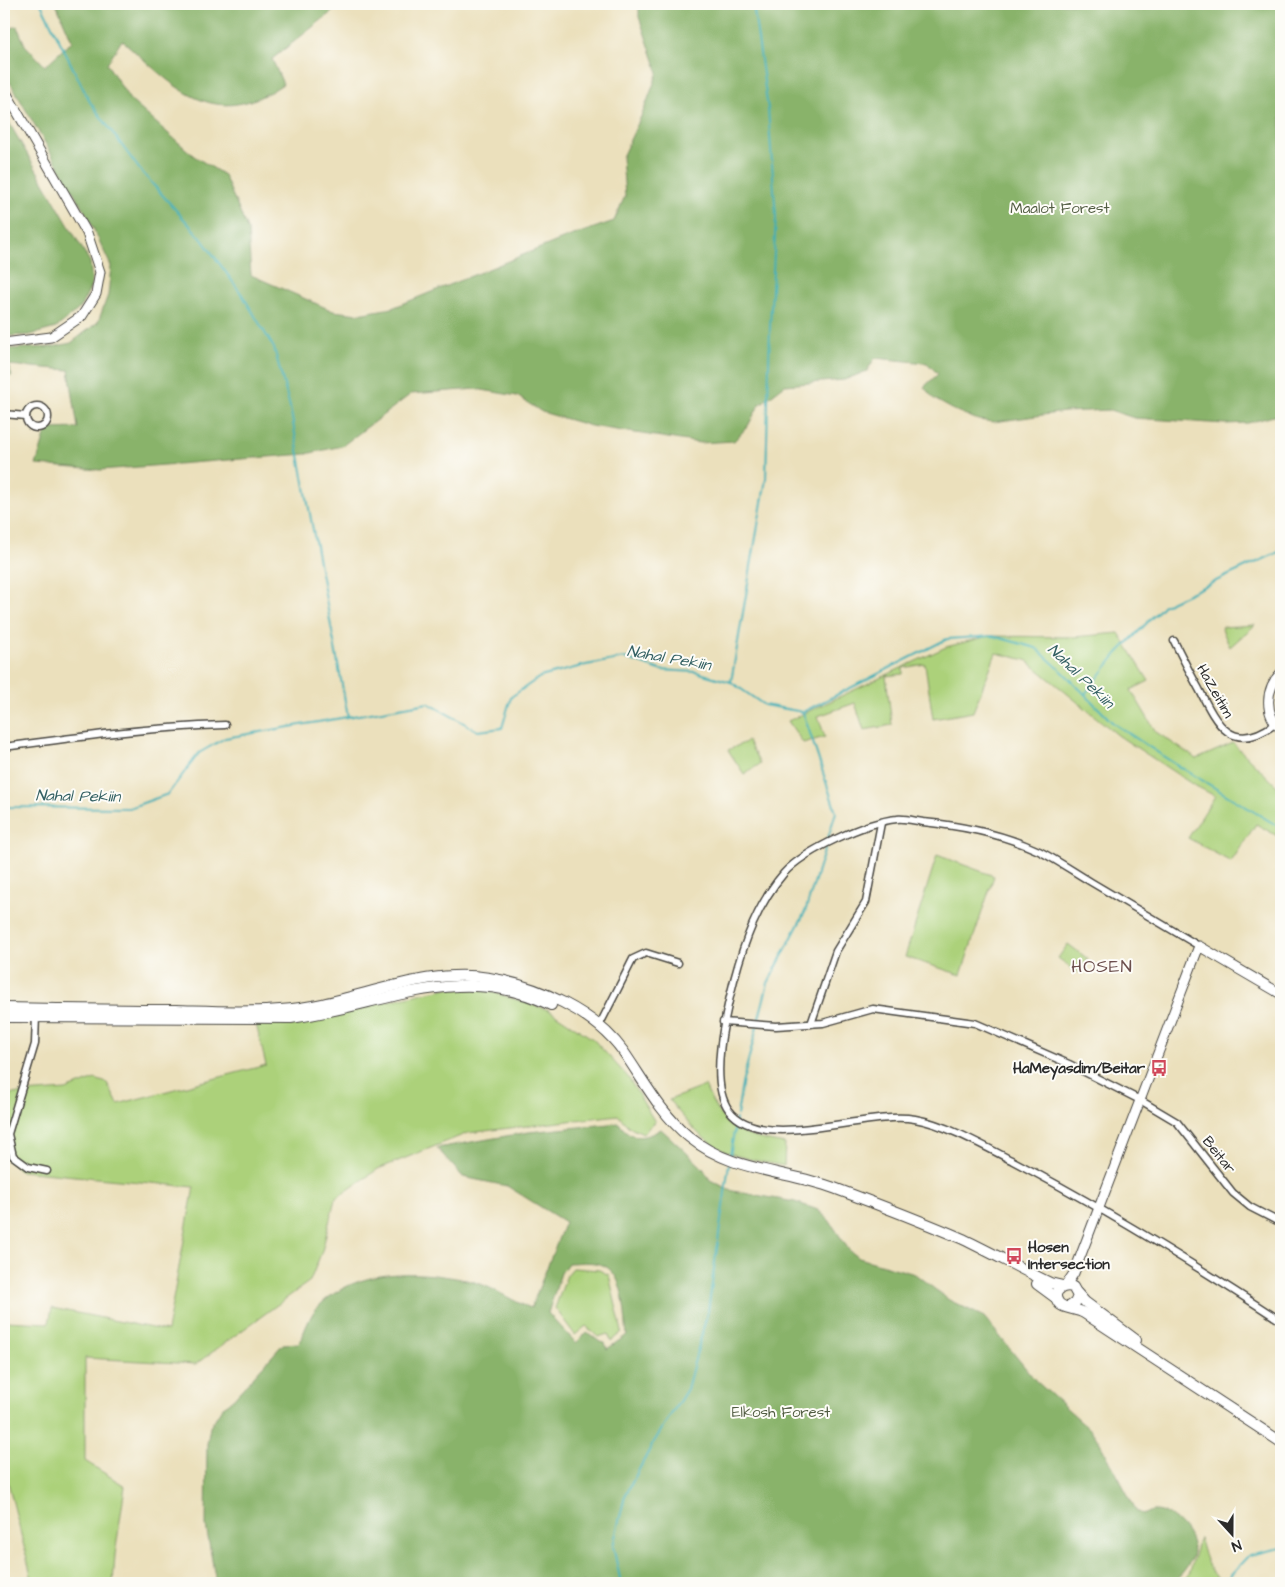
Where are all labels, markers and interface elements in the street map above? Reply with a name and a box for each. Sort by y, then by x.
park label: Maalot Forest [1010,198,1110,219]
water label: Nahal Pekiin [1043,639,1121,715]
water label: Nahal Pekiin [625,640,715,677]
street label: HaZeitim [1191,660,1239,722]
water label: Nahal Pekiin [35,784,123,808]
district label: HOSEN [1071,954,1133,979]
place label: HaMeyasdim/Beitar [1013,1058,1146,1080]
bus stop icon: HaMeyasdim/Beitar [1149,1058,1169,1078]
street label: Beitar [1197,1132,1241,1178]
place label: Hosen Intersection [1028,1237,1110,1275]
bus stop icon: Hosen Intersection [1004,1246,1024,1266]
park label: Elkosh Forest [732,1402,830,1423]
north arrow [1208,1510,1258,1560]
text: N [1228,1534,1244,1556]

